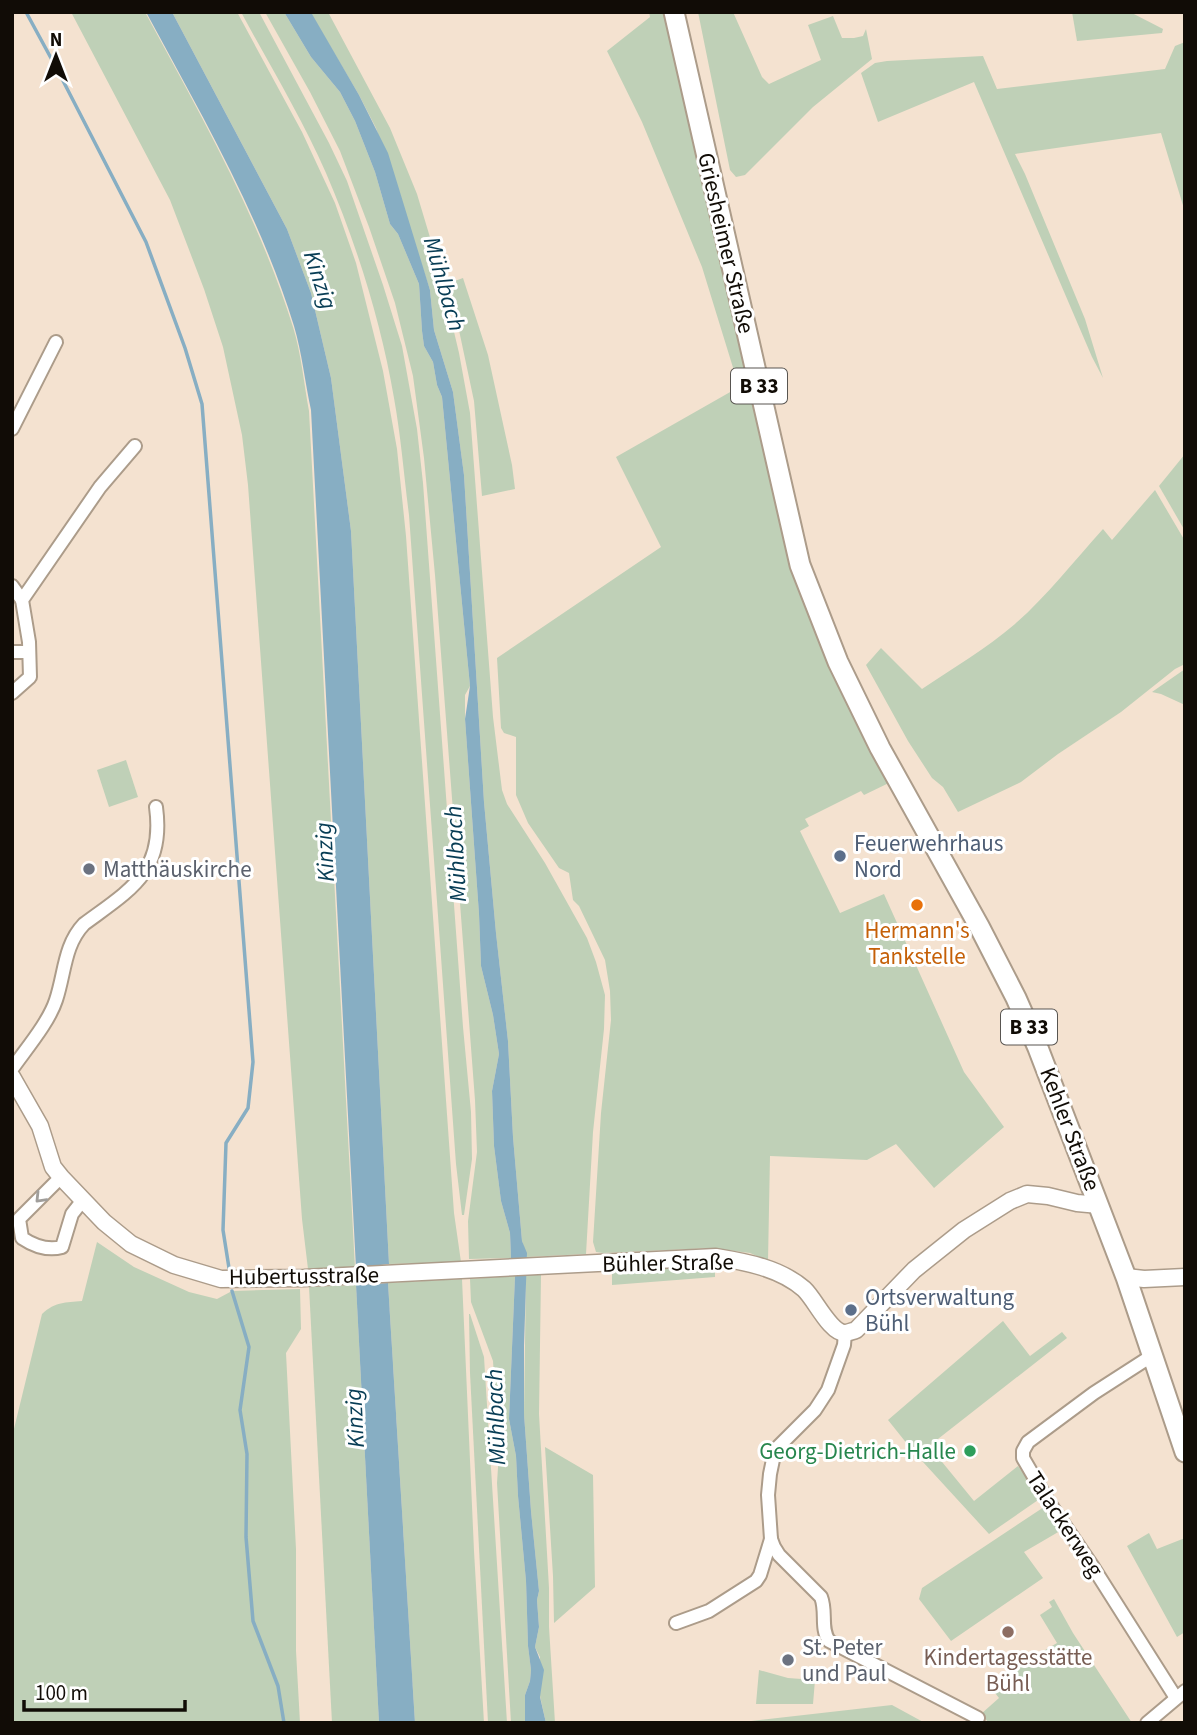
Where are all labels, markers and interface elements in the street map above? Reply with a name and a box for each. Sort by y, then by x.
north arrow [21,21,91,91]
text: N [50,27,62,54]
street label: Griesheimer Straße [689,149,763,337]
water label: Mühlbach [414,233,474,335]
water label: Kinzig [294,246,346,314]
road number: B 33 [731,368,787,404]
water label: Mühlbach [436,805,476,903]
water label: Kinzig [306,821,344,883]
place label: Feuerwehrhaus Nord [854,827,1003,886]
marker: Feuerwehrhaus Nord [832,848,848,864]
place label: Matthäuskirche [103,853,252,886]
marker: Matthäuskirche [81,861,97,877]
marker: Hermann's Tankstelle [909,897,925,913]
place label: Hermann's Tankstelle [864,914,970,973]
road number: B 33 [1001,1010,1057,1044]
street label: Kehler Straße [1031,1062,1109,1196]
one-way arrow [35,1190,48,1203]
street label: Bühler Straße [602,1245,734,1281]
street label: Hubertusstraße [229,1258,379,1294]
place label: Ortsverwaltung Bühl [865,1281,1015,1340]
marker: Ortsverwaltung Bühl [843,1302,859,1318]
water label: Mühlbach [477,1368,515,1466]
water label: Kinzig [336,1387,374,1449]
place label: Georg-Dietrich-Halle [759,1435,956,1468]
marker: Georg-Dietrich-Halle [962,1443,978,1459]
street label: Talackerweg [1018,1465,1112,1584]
marker: Kindertagesstätte Bühl [1000,1624,1016,1640]
place label: St. Peter und Paul [802,1631,886,1690]
place label: Kindertagesstätte Bühl [924,1641,1092,1700]
marker: St. Peter und Paul [780,1652,796,1668]
scale bar [24,1668,186,1712]
text: 100 m [35,1678,88,1708]

